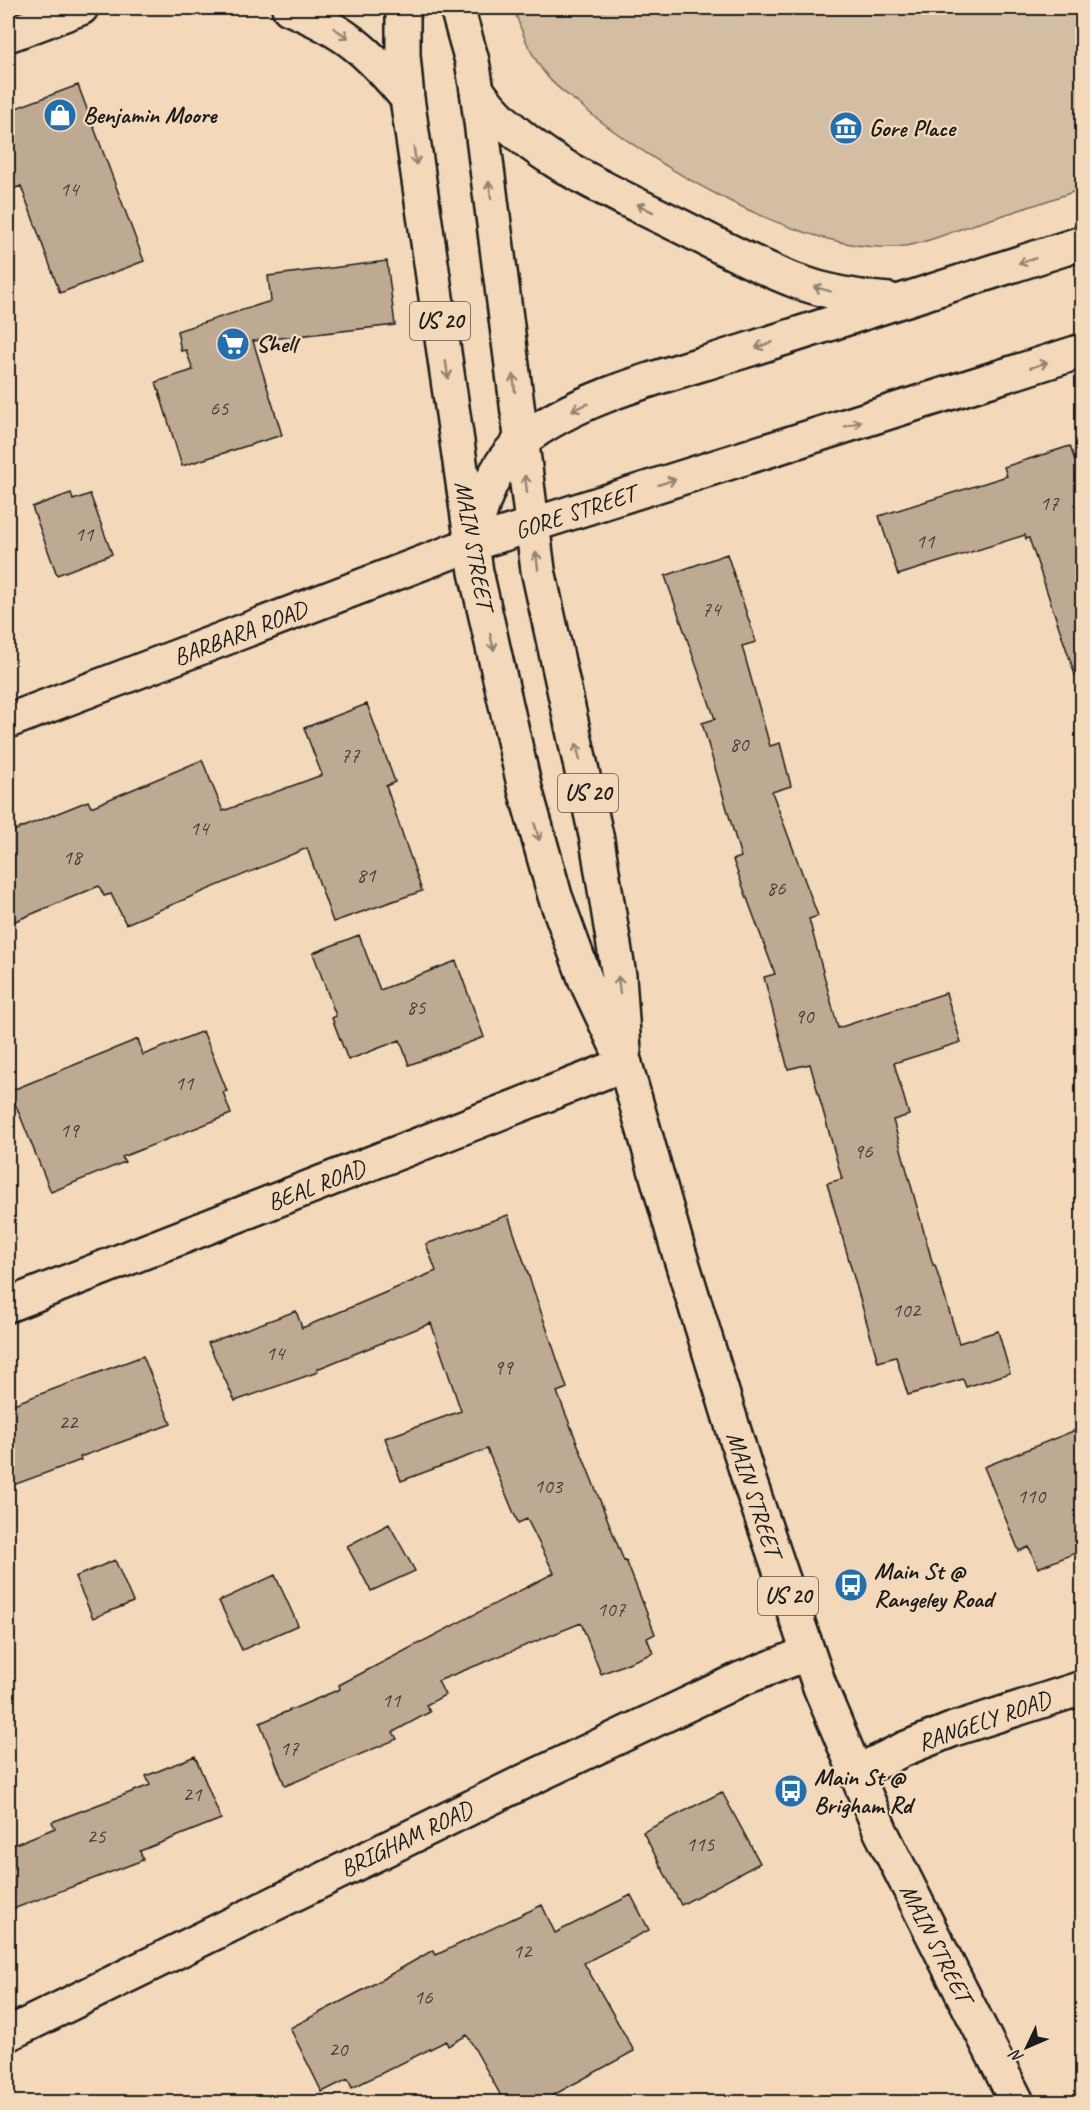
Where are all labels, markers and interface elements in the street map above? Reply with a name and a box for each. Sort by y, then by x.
one-way arrow [332,28,349,40]
shop icon: Benjamin Moore [42,97,78,133]
place label: Benjamin Moore [83,100,218,130]
museum icon: Gore Place [828,110,864,146]
place label: Gore Place [869,113,957,143]
one-way arrow [410,146,421,166]
house number: 14 [60,176,81,202]
one-way arrow [484,181,495,200]
one-way arrow [636,202,654,214]
one-way arrow [1018,256,1037,267]
one-way arrow [813,283,832,294]
road number: US 20 [410,302,470,340]
supermarket icon: Shell [215,326,251,362]
place label: Shell [256,329,301,359]
one-way arrow [755,340,774,351]
one-way arrow [441,359,452,379]
one-way arrow [1029,359,1048,370]
one-way arrow [508,374,519,394]
house number: 65 [210,395,230,421]
one-way arrow [571,402,589,413]
one-way arrow [843,417,862,428]
one-way arrow [521,474,532,494]
one-way arrow [657,476,676,487]
street label: GORE STREET [511,477,645,546]
street label: MAIN STREET [448,479,501,617]
house number: 17 [1040,490,1060,516]
house number: 11 [75,521,95,547]
house number: 11 [916,528,936,554]
one-way arrow [531,552,542,571]
street label: BARBARA ROAD [169,593,313,672]
house number: 74 [702,596,723,622]
one-way arrow [487,632,498,652]
house number: 80 [730,731,750,757]
house number: 77 [341,742,361,768]
one-way arrow [572,742,583,762]
road number: US 20 [558,774,618,812]
house number: 14 [190,815,211,841]
one-way arrow [532,822,543,841]
house number: 18 [63,844,84,870]
house number: 81 [357,862,377,888]
house number: 86 [767,875,786,901]
one-way arrow [614,975,625,995]
house number: 85 [407,994,427,1020]
house number: 90 [795,1003,815,1029]
house number: 11 [175,1070,195,1096]
house number: 19 [60,1117,80,1143]
house number: 96 [854,1138,873,1164]
street label: BEAL ROAD [263,1152,371,1217]
house number: 102 [892,1297,922,1323]
house number: 14 [266,1340,287,1366]
house number: 99 [494,1354,514,1380]
house number: 22 [59,1409,79,1435]
street label: MAIN STREET [720,1428,790,1566]
house number: 103 [534,1473,564,1499]
house number: 110 [1017,1483,1047,1509]
place label: Main St @ Rangeley Road [874,1556,997,1614]
bus stop icon: Main St @ Rangeley Road [833,1567,869,1603]
road number: US 20 [758,1577,818,1615]
house number: 107 [597,1596,627,1622]
street label: RANGELY ROAD [914,1684,1056,1758]
house number: 11 [382,1687,402,1713]
house number: 17 [280,1735,300,1761]
place label: Main St @ Brigham Rd [814,1762,916,1820]
bus stop icon: Main St @ Brigham Rd [773,1773,809,1809]
house number: 21 [183,1781,203,1807]
street label: BRIGHAM ROAD [335,1793,479,1884]
house number: 25 [87,1823,107,1849]
house number: 115 [686,1831,716,1857]
street label: MAIN STREET [893,1879,981,2013]
house number: 12 [513,1938,533,1964]
house number: 16 [414,1984,433,2010]
north arrow [997,2017,1057,2077]
house number: 20 [329,2036,349,2062]
text: N [1004,2044,1028,2067]

